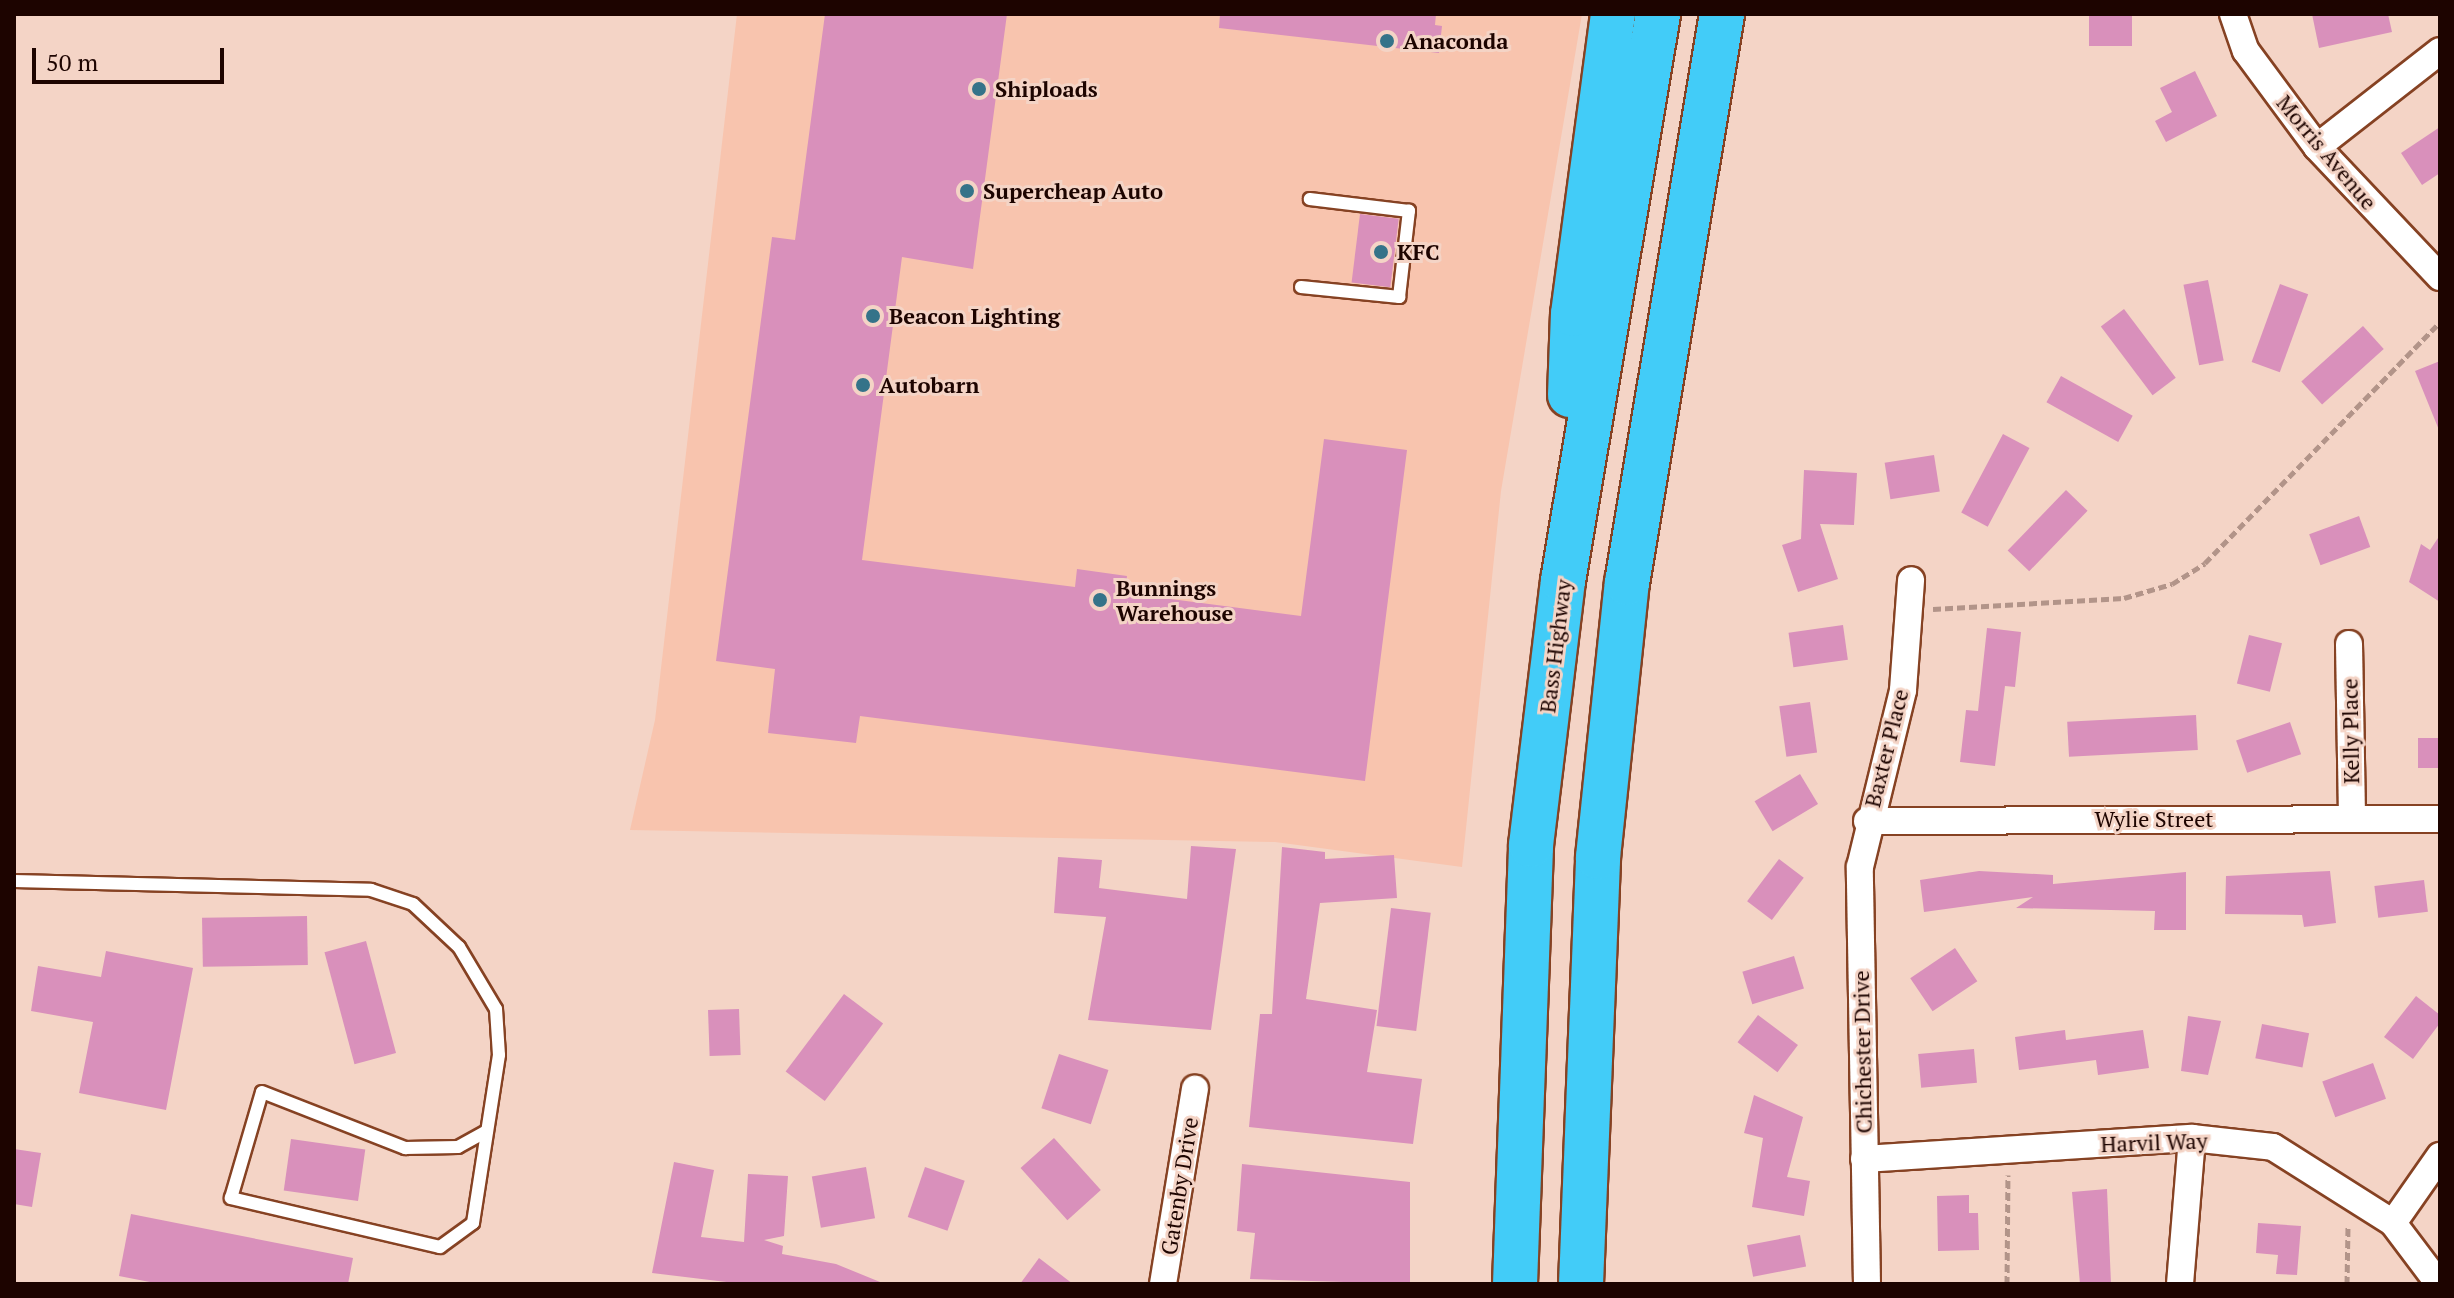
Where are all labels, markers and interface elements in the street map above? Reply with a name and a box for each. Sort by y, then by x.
place label: Anaconda [1403,28,1508,54]
scale bar [36,32,228,82]
marker: Anaconda [1378,32,1396,50]
text: 50 m [46,46,98,78]
place label: Shiploads [995,76,1098,102]
marker: Shiploads [970,80,988,98]
street label: Morris Avenue [2271,89,2383,215]
place label: Supercheap Auto [983,178,1163,204]
marker: Supercheap Auto [958,182,976,200]
place label: KFC [1397,239,1440,265]
marker: KFC [1372,243,1390,261]
place label: Beacon Lighting [889,303,1060,329]
marker: Beacon Lighting [864,307,882,325]
place label: Autobarn [879,372,979,398]
marker: Autobarn [854,376,872,394]
place label: Bunnings Warehouse [1116,574,1233,626]
street label: Bass Highway [1534,578,1576,714]
marker: Bunnings Warehouse [1091,591,1109,609]
street label: Kelly Place [2336,678,2364,784]
street label: Baxter Place [1859,686,1913,810]
street label: Wylie Street [2095,806,2213,832]
street label: Chichester Drive [1847,970,1877,1134]
street label: Gatenby Drive [1155,1115,1203,1257]
street label: Harvil Way [2100,1127,2208,1157]

